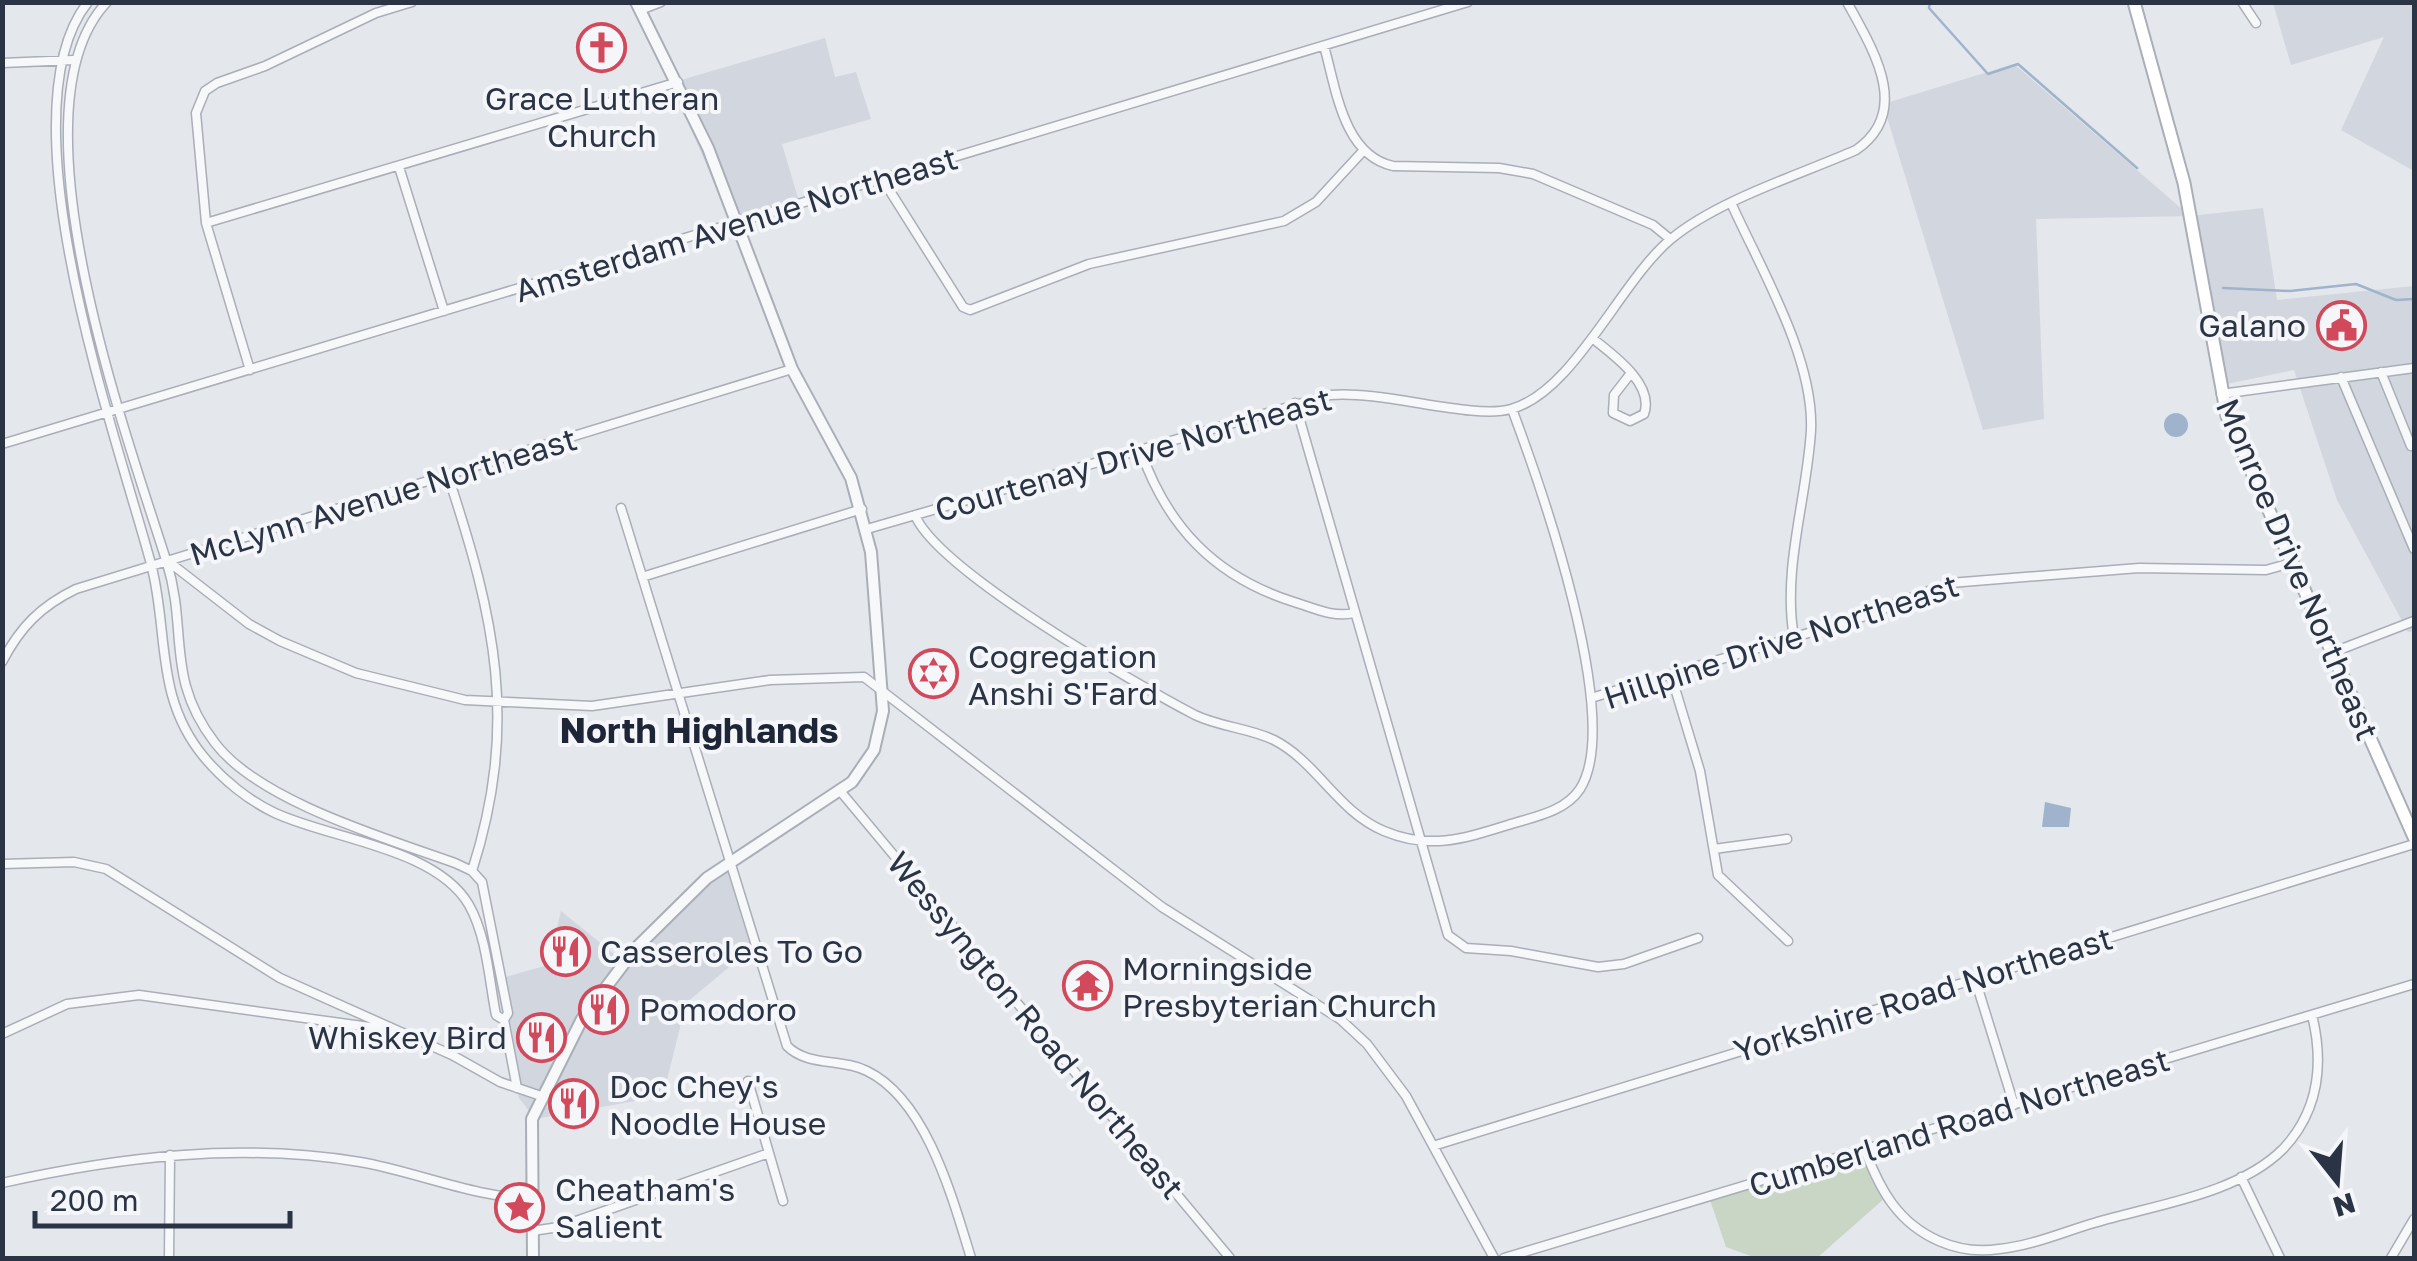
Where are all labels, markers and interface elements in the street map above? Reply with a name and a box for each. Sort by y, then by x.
church icon: Grace Lutheran Church [576,22,628,74]
place label: Grace Lutheran Church [485,79,719,154]
street label: Amsterdam Avenue Northeast [510,138,962,310]
public building icon: Galano [2315,299,2367,351]
place label: Galano [2198,306,2306,344]
street label: Courtenay Drive Northeast [930,379,1336,529]
street label: Monroe Drive Northeast [2209,393,2387,745]
street label: McLynn Avenue Northeast [185,419,581,573]
street label: Hillpine Drive Northeast [1599,566,1963,716]
place label: Cogregation Anshi S'Fard [968,637,1158,712]
synagogue icon: Cogregation Anshi S'Fard [907,648,959,700]
district label: North Highlands [559,709,839,751]
street label: Wessyngton Road Northeast [880,844,1192,1206]
street label: Yorkshire Road Northeast [1729,918,2117,1070]
restaurant icon: Casseroles To Go [539,925,591,977]
place label: Casseroles To Go [600,932,863,970]
place label: Morningside Presbyterian Church [1122,949,1437,1024]
temple icon: Morningside Presbyterian Church [1061,960,1113,1012]
restaurant icon: Pomodoro [578,983,630,1035]
place label: Pomodoro [639,990,797,1028]
restaurant icon: Whiskey Bird [516,1011,568,1063]
place label: Whiskey Bird [308,1018,507,1056]
street label: Cumberland Road Northeast [1744,1040,2174,1204]
place label: Doc Chey's Noodle House [609,1067,826,1142]
restaurant icon: Doc Chey's Noodle House [548,1078,600,1130]
north arrow [2287,1131,2387,1231]
scale bar [35,1166,290,1228]
place label: Cheatham's Salient [555,1170,735,1245]
place icon: Cheatham's Salient [494,1181,546,1233]
text: 200 m [50,1182,139,1218]
text: N [2329,1186,2359,1224]

